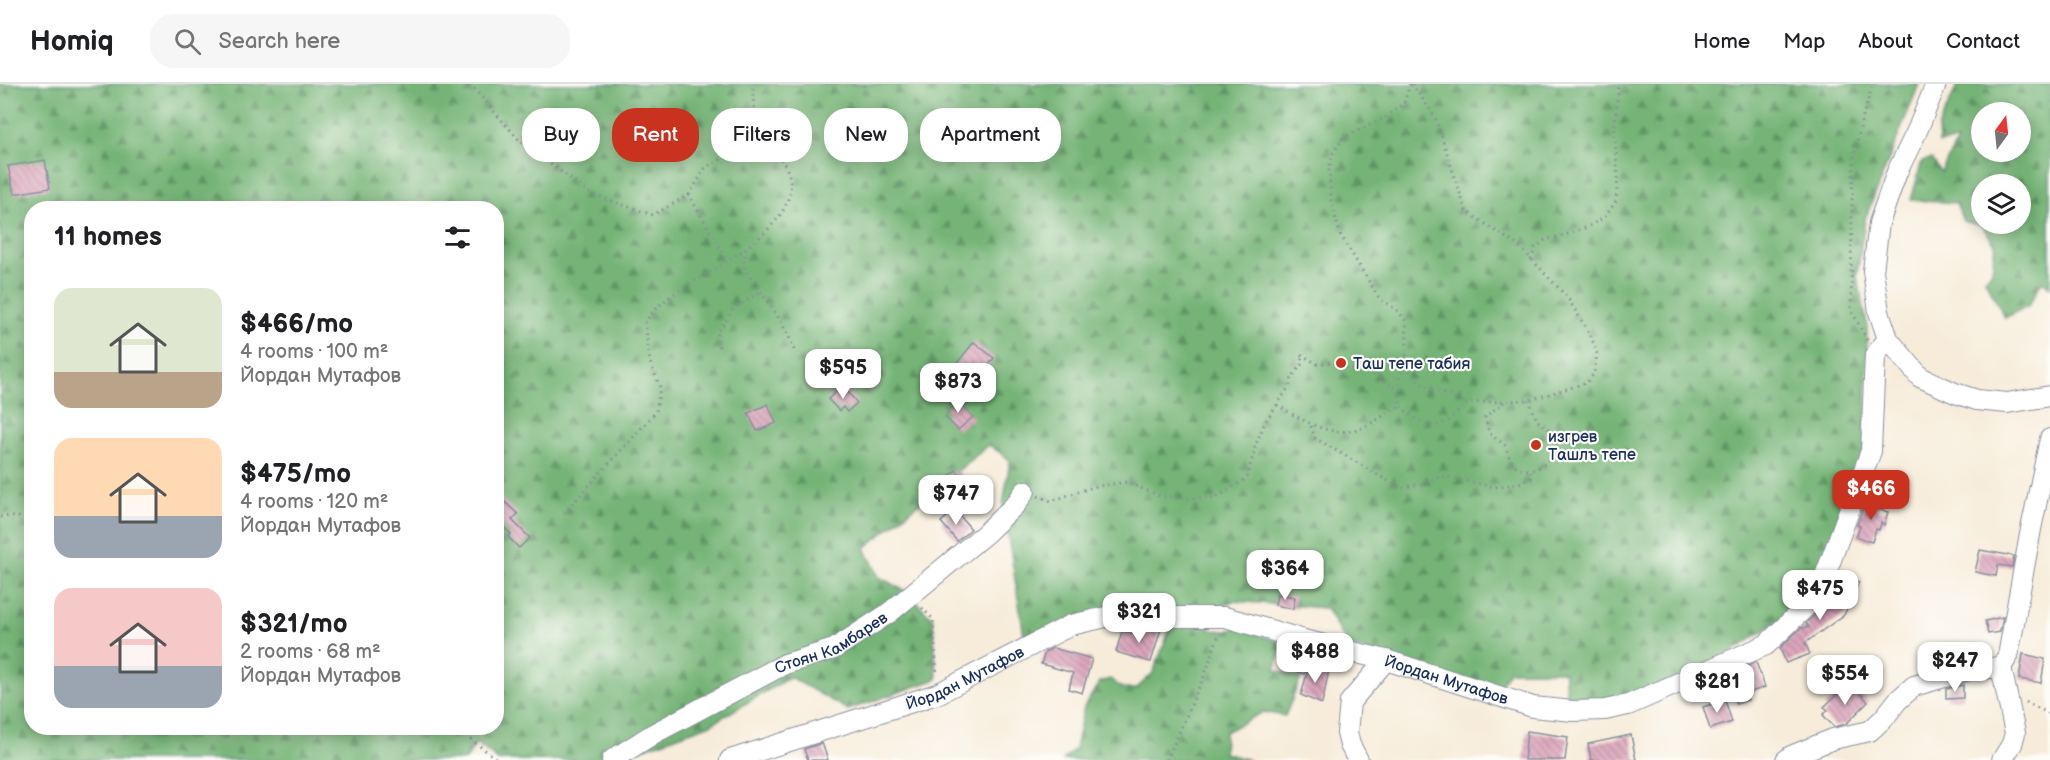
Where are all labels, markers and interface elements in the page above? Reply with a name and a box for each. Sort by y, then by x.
search box [150,14,570,68]
text: Homiq [30,25,114,58]
icon: search [171,25,204,58]
text: Search here [219,28,340,55]
text: Home [1693,29,1750,54]
text: Map [1783,29,1825,54]
text: About [1858,29,1913,54]
text: Contact [1946,29,2020,54]
north arrow [1971,102,2031,162]
map controls [1971,102,2031,234]
chip: Buy [522,108,600,162]
chip: Rent [612,108,699,162]
chip: Filters [711,108,812,162]
chip: New [824,108,908,162]
chip: Apartment [920,108,1061,162]
button: layers [1971,174,2031,234]
icon: filters [441,221,474,254]
text: 11 homes [54,222,162,253]
text: $466/mo [240,309,353,340]
icon: home [102,312,174,384]
text: 4 rooms · 100 m² [240,340,388,364]
pin: $595 [807,349,879,400]
place label: Таш тепе табия [1353,355,1471,374]
text: $595 [819,356,867,380]
marker: Таш тепе табия [1334,356,1348,370]
pin: $873 [922,363,994,414]
text: Йордан Мутафов [240,364,401,388]
text: $873 [934,370,982,394]
place label: изгрев Ташлъ тепе [1548,428,1636,465]
marker: изгрев Ташлъ тепе [1529,438,1543,452]
text: $475/mo [240,459,351,490]
icon: home [102,462,174,534]
pin: $466 [1835,470,1907,521]
pin: $747 [920,475,992,526]
text: $466 [1846,477,1896,501]
text: $747 [932,482,980,506]
text: 4 rooms · 120 m² [240,490,389,514]
text: Йордан Мутафов [240,514,401,538]
pin: $364 [1249,550,1321,601]
text: $364 [1261,557,1309,581]
pin: $475 [1784,570,1856,621]
text: $475 [1796,577,1844,601]
pin: $321 [1103,593,1175,644]
text: $321 [1117,600,1161,624]
street label: Стоян Камбарев [772,608,892,679]
text: $321/mo [240,609,347,640]
icon: home [102,612,174,684]
pin: $488 [1279,633,1351,684]
text: 2 rooms · 68 m² [240,640,381,664]
text: $488 [1291,640,1340,664]
pin: $247 [1919,642,1991,693]
street label: Йордан Мутафов [903,643,1028,714]
text: $247 [1931,649,1979,673]
street label: Йордан Мутафов [1382,652,1511,710]
pin: $554 [1809,655,1881,706]
text: $554 [1821,662,1869,686]
pin: $281 [1681,663,1753,714]
text: Йордан Мутафов [240,664,401,688]
text: $281 [1694,670,1740,694]

